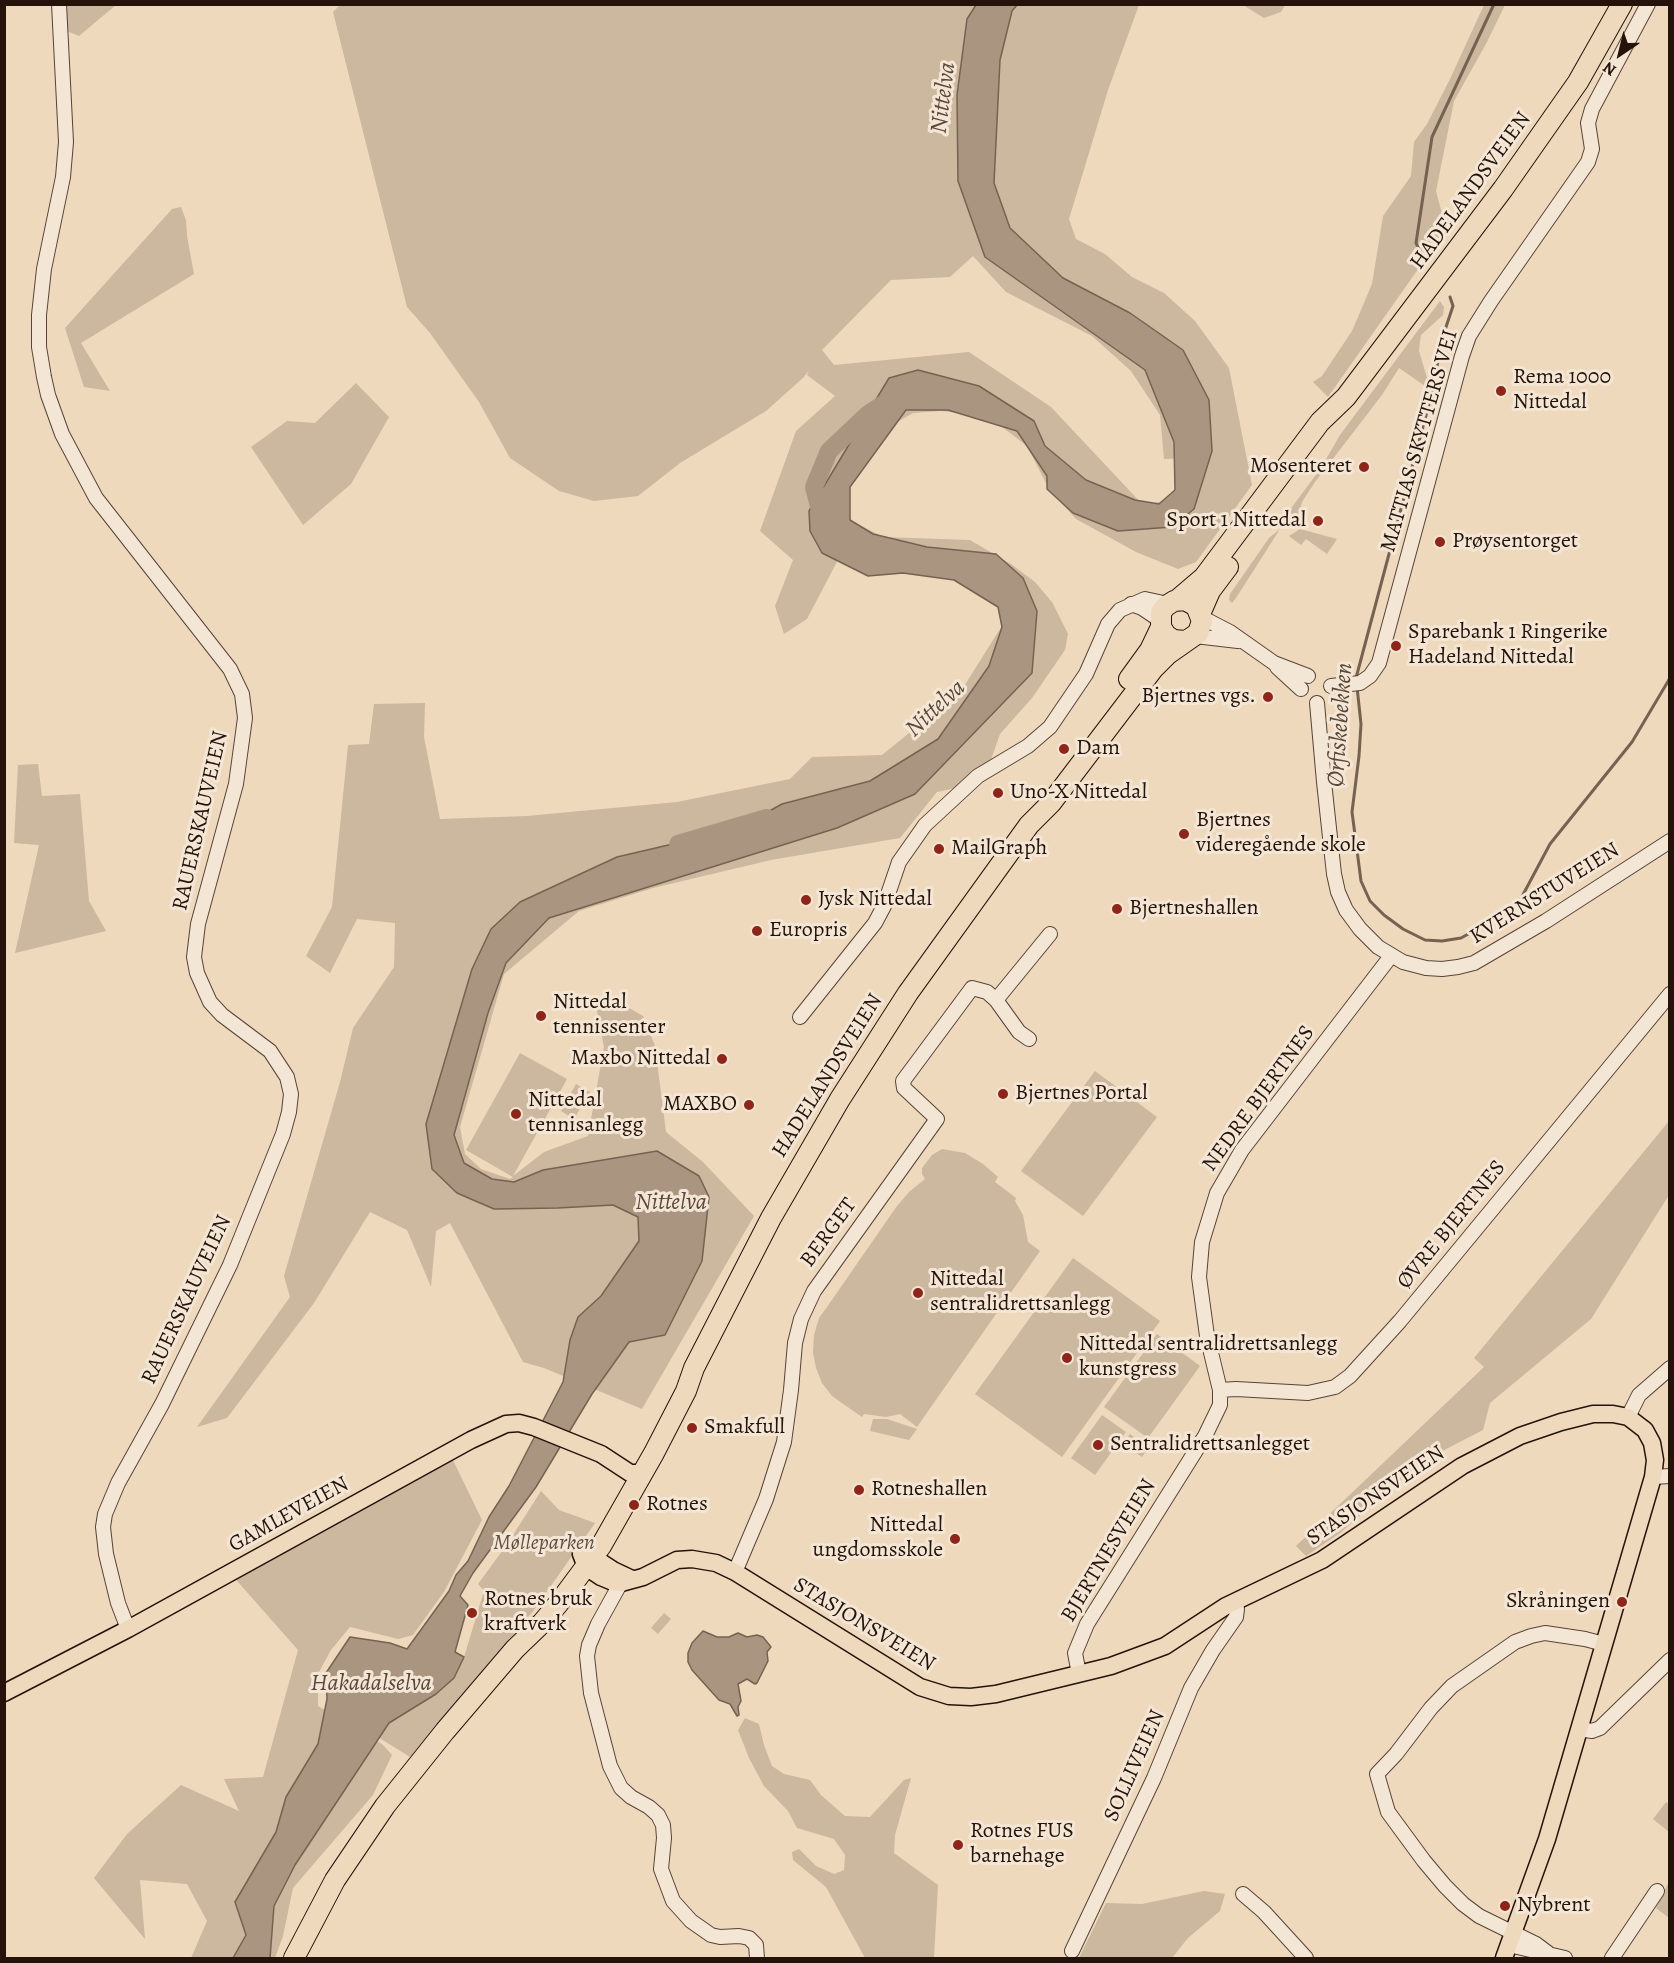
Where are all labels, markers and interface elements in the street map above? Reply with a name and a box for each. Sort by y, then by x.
north arrow [1590,24,1650,84]
text: N [1599,56,1621,81]
water label: Nittelva [925,61,963,135]
street label: HADELANDSVEIEN [1405,107,1537,275]
street label: MATTIAS SKYTTERS VEI [1376,327,1464,555]
place label: Rema 1000 Nittedal [1513,365,1611,416]
marker: Rema 1000 Nittedal [1494,384,1508,398]
place label: Mosenteret [1250,454,1352,480]
marker: Mosenteret [1357,460,1371,474]
place label: Sport 1 Nittedal [1166,508,1306,534]
marker: Sport 1 Nittedal [1311,514,1325,528]
place label: Prøysentorget [1452,529,1578,555]
marker: Prøysentorget [1433,535,1447,549]
place label: Sparebank 1 Ringerike Hadeland Nittedal [1408,620,1608,672]
marker: Sparebank 1 Ringerike Hadeland Nittedal [1389,639,1403,653]
water label: Ørfiskebekken [1322,662,1360,788]
water label: Nittelva [900,674,972,744]
place label: Bjertnes vgs. [1141,684,1256,710]
marker: Bjertnes vgs. [1261,690,1275,704]
street label: RAUERSKAUVEIEN [168,729,234,913]
place label: Dam [1076,736,1120,762]
marker: Dam [1057,742,1071,756]
place label: Uno-X Nittedal [1010,780,1147,806]
marker: Uno-X Nittedal [991,786,1005,800]
place label: Bjertnes videregående skole [1196,808,1366,860]
marker: Bjertnes videregående skole [1177,827,1191,841]
place label: MailGraph [951,836,1047,862]
street label: KVERNSTUVEIEN [1465,837,1625,951]
marker: MailGraph [932,842,946,856]
place label: Jysk Nittedal [818,887,932,913]
marker: Jysk Nittedal [799,893,813,907]
place label: Bjertneshallen [1129,896,1259,922]
marker: Bjertneshallen [1110,902,1124,916]
place label: Europris [769,918,848,944]
marker: Europris [750,924,764,938]
street label: HADELANDSVEIEN [767,989,889,1163]
place label: Nittedal tennissenter [553,990,666,1042]
marker: Nittedal tennissenter [534,1009,548,1023]
street label: NEDRE BJERTNES [1197,1021,1321,1177]
place label: Maxbo Nittedal [571,1046,710,1072]
marker: Maxbo Nittedal [715,1052,729,1066]
place label: Bjertnes Portal [1015,1081,1148,1107]
marker: Bjertnes Portal [996,1087,1010,1101]
place label: Nittedal tennisanlegg [528,1088,644,1140]
place label: MAXBO [663,1092,737,1118]
marker: MAXBO [742,1098,756,1112]
marker: Nittedal tennisanlegg [509,1107,523,1121]
street label: ØVRE BJERTNES [1392,1155,1512,1295]
water label: Nittelva [635,1189,707,1217]
street label: BERGET [795,1193,863,1273]
street label: RAUERSKAUVEIEN [136,1211,238,1389]
place label: Nittedal sentralidrettsanlegg [930,1267,1111,1318]
marker: Nittedal sentralidrettsanlegg [911,1286,925,1300]
place label: Nittedal sentralidrettsanlegg kunstgress [1079,1332,1338,1384]
marker: Nittedal sentralidrettsanlegg kunstgress [1060,1351,1074,1365]
place label: Smakfull [704,1415,785,1441]
marker: Smakfull [685,1421,699,1435]
place label: Sentralidrettsanlegget [1110,1432,1310,1458]
marker: Sentralidrettsanlegget [1091,1438,1105,1452]
street label: STASJONSVEIEN [1302,1440,1450,1552]
street label: GAMLEVEIEN [224,1471,354,1559]
street label: BJERTNESVEIEN [1056,1475,1162,1627]
place label: Rotneshallen [871,1477,987,1503]
marker: Rotneshallen [852,1483,866,1497]
place label: Rotnes [646,1492,708,1518]
marker: Rotnes [627,1498,641,1512]
place label: Nittedal ungdomsskole [813,1513,943,1564]
park label: Mølleparken [493,1531,595,1557]
marker: Nittedal ungdomsskole [948,1532,962,1546]
street label: STASJONSVEIEN [788,1572,940,1678]
place label: Rotnes bruk kraftverk [484,1587,593,1639]
place label: Skråningen [1506,1589,1610,1615]
marker: Skråningen [1615,1595,1629,1609]
marker: Rotnes bruk kraftverk [465,1606,479,1620]
water label: Hakadalselva [311,1670,431,1698]
street label: SOLLIVEIEN [1099,1706,1171,1826]
place label: Rotnes FUS barnehage [970,1819,1074,1870]
marker: Rotnes FUS barnehage [951,1838,965,1852]
place label: Nybrent [1517,1893,1591,1919]
marker: Nybrent [1498,1899,1512,1913]

